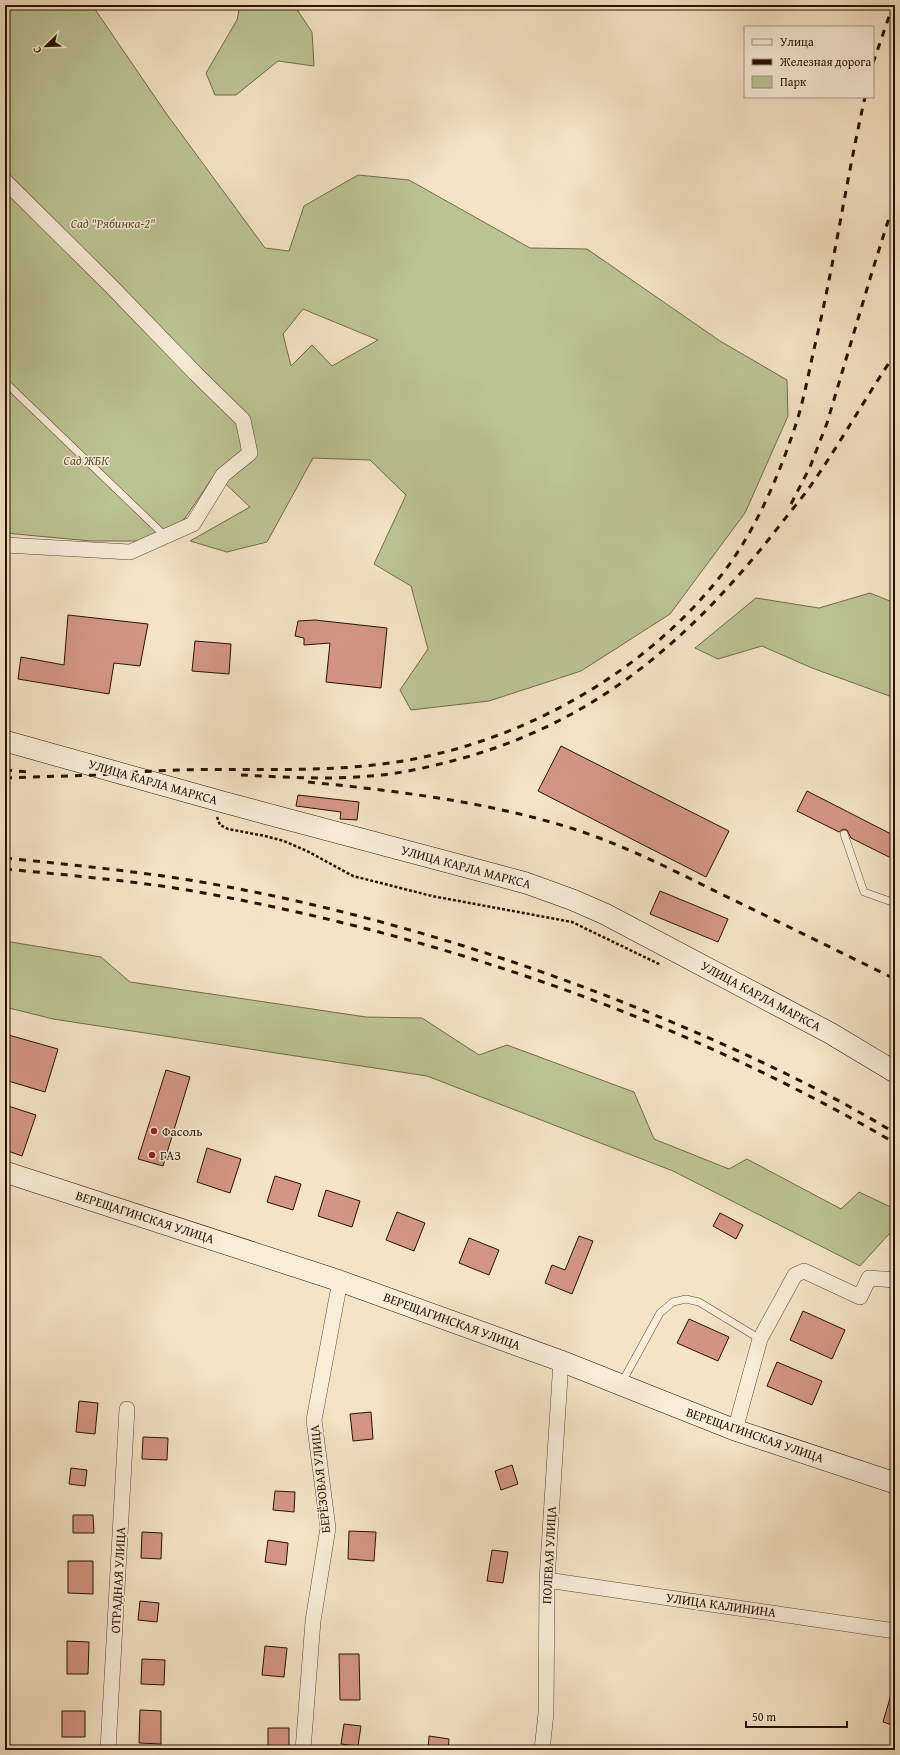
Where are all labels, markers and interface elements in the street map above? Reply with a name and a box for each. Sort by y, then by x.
north arrow [26,26,66,66]
legend [744,26,874,98]
text: Улица [780,33,814,50]
text: С [28,44,45,56]
text: Железная дорога [779,53,871,70]
text: Парк [780,73,807,90]
park label: Сад "Рябинка-2" [71,214,155,233]
park label: Сад ЖБК [64,451,109,470]
street label: УЛИЦА КАРЛА МАРКСА [86,754,220,810]
street label: УЛИЦА КАРЛА МАРКСА [399,840,533,894]
street label: УЛИЦА КАРЛА МАРКСА [697,956,825,1036]
place label: Фасоль [162,1122,202,1141]
marker: Фасоль [149,1126,159,1136]
place label: ГАЗ [160,1146,181,1165]
marker: ГАЗ [147,1150,157,1160]
street label: ВЕРЕЩАГИНСКАЯ УЛИЦА [73,1186,217,1248]
street label: ВЕРЕЩАГИНСКАЯ УЛИЦА [381,1287,523,1355]
street label: ВЕРЕЩАГИНСКАЯ УЛИЦА [683,1402,827,1468]
street label: БЕРЁЗОВАЯ УЛИЦА [305,1424,335,1534]
street label: ПОЛЕВАЯ УЛИЦА [537,1505,561,1604]
street label: ОТРАДНАЯ УЛИЦА [106,1526,130,1634]
street label: УЛИЦА КАЛИНИНА [665,1588,777,1622]
scale bar [746,1703,847,1729]
text: 50 m [752,1708,776,1725]

